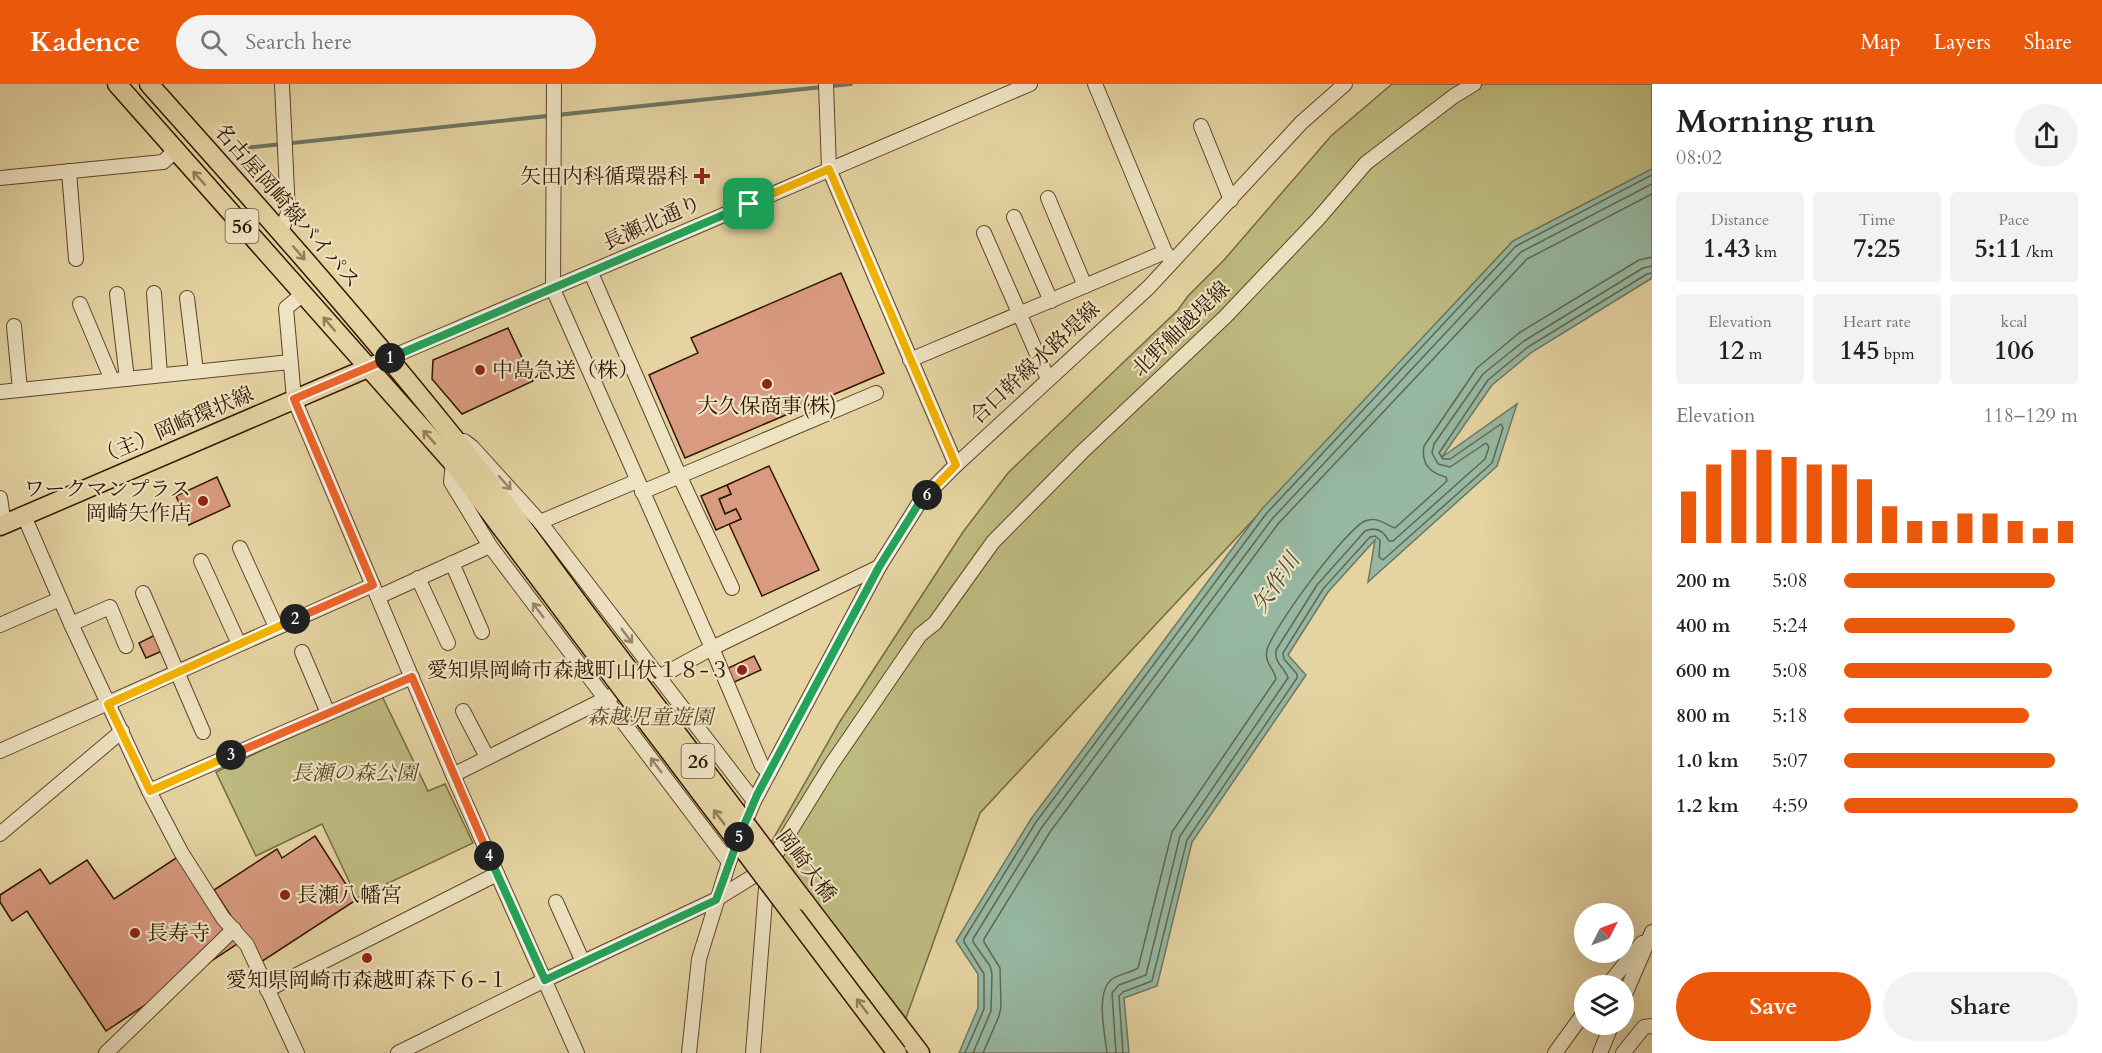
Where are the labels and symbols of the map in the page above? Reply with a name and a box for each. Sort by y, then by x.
street label: 名古屋岡崎線バイパス [207,117,367,295]
place label: 矢田内科循環器科 [520,162,688,191]
marker: 矢田内科循環器科 [693,167,711,185]
one-way arrow [192,171,206,186]
pin [723,178,774,229]
street label: 長瀬北通り [598,188,706,258]
road number: 56 [226,209,258,243]
one-way arrow [293,245,306,261]
street label: 北野舳越堤線 [1126,275,1236,383]
street label: 合口幹線水路堤線 [964,295,1106,431]
one-way arrow [322,317,336,332]
pin: 1 [375,343,405,373]
place label: 中島急送（株） [492,356,639,385]
marker: 中島急送（株） [473,363,487,377]
marker: 大久保商事(株) [760,377,774,391]
street label: （主）岡崎環状線 [92,380,258,472]
place label: 大久保商事(株) [697,392,837,421]
one-way arrow [422,430,436,445]
place label: ワークマンプラス 岡崎矢作店 [24,475,191,528]
one-way arrow [498,475,512,490]
pin: 6 [912,480,942,510]
marker: ワークマンプラス 岡崎矢作店 [196,494,210,508]
water label: 矢作川 [1245,546,1308,619]
one-way arrow [531,602,544,618]
pin: 2 [280,604,310,634]
one-way arrow [621,627,633,643]
place label: 愛知県岡崎市森越町山伏１８‐３ [427,656,730,685]
marker: 愛知県岡崎市森越町山伏１８‐３ [735,663,749,677]
park label: 森越児童遊園 [587,703,716,732]
pin: 3 [216,740,246,770]
road number: 26 [682,744,714,778]
one-way arrow [649,758,662,774]
park label: 長瀬の森公園 [291,759,420,788]
one-way arrow [713,809,726,825]
pin: 5 [724,822,754,852]
street label: 岡崎大橋 [769,824,843,908]
pin: 4 [474,841,504,871]
place label: 長瀬八幡宮 [297,881,402,910]
marker: 長瀬八幡宮 [278,888,292,902]
north arrow [1574,903,1634,963]
place label: 長寿寺 [147,919,210,948]
marker: 長寿寺 [128,926,142,940]
marker: 愛知県岡崎市森越町森下６‐１ [360,951,374,965]
place label: 愛知県岡崎市森越町森下６‐１ [226,966,508,995]
one-way arrow [856,999,868,1015]

